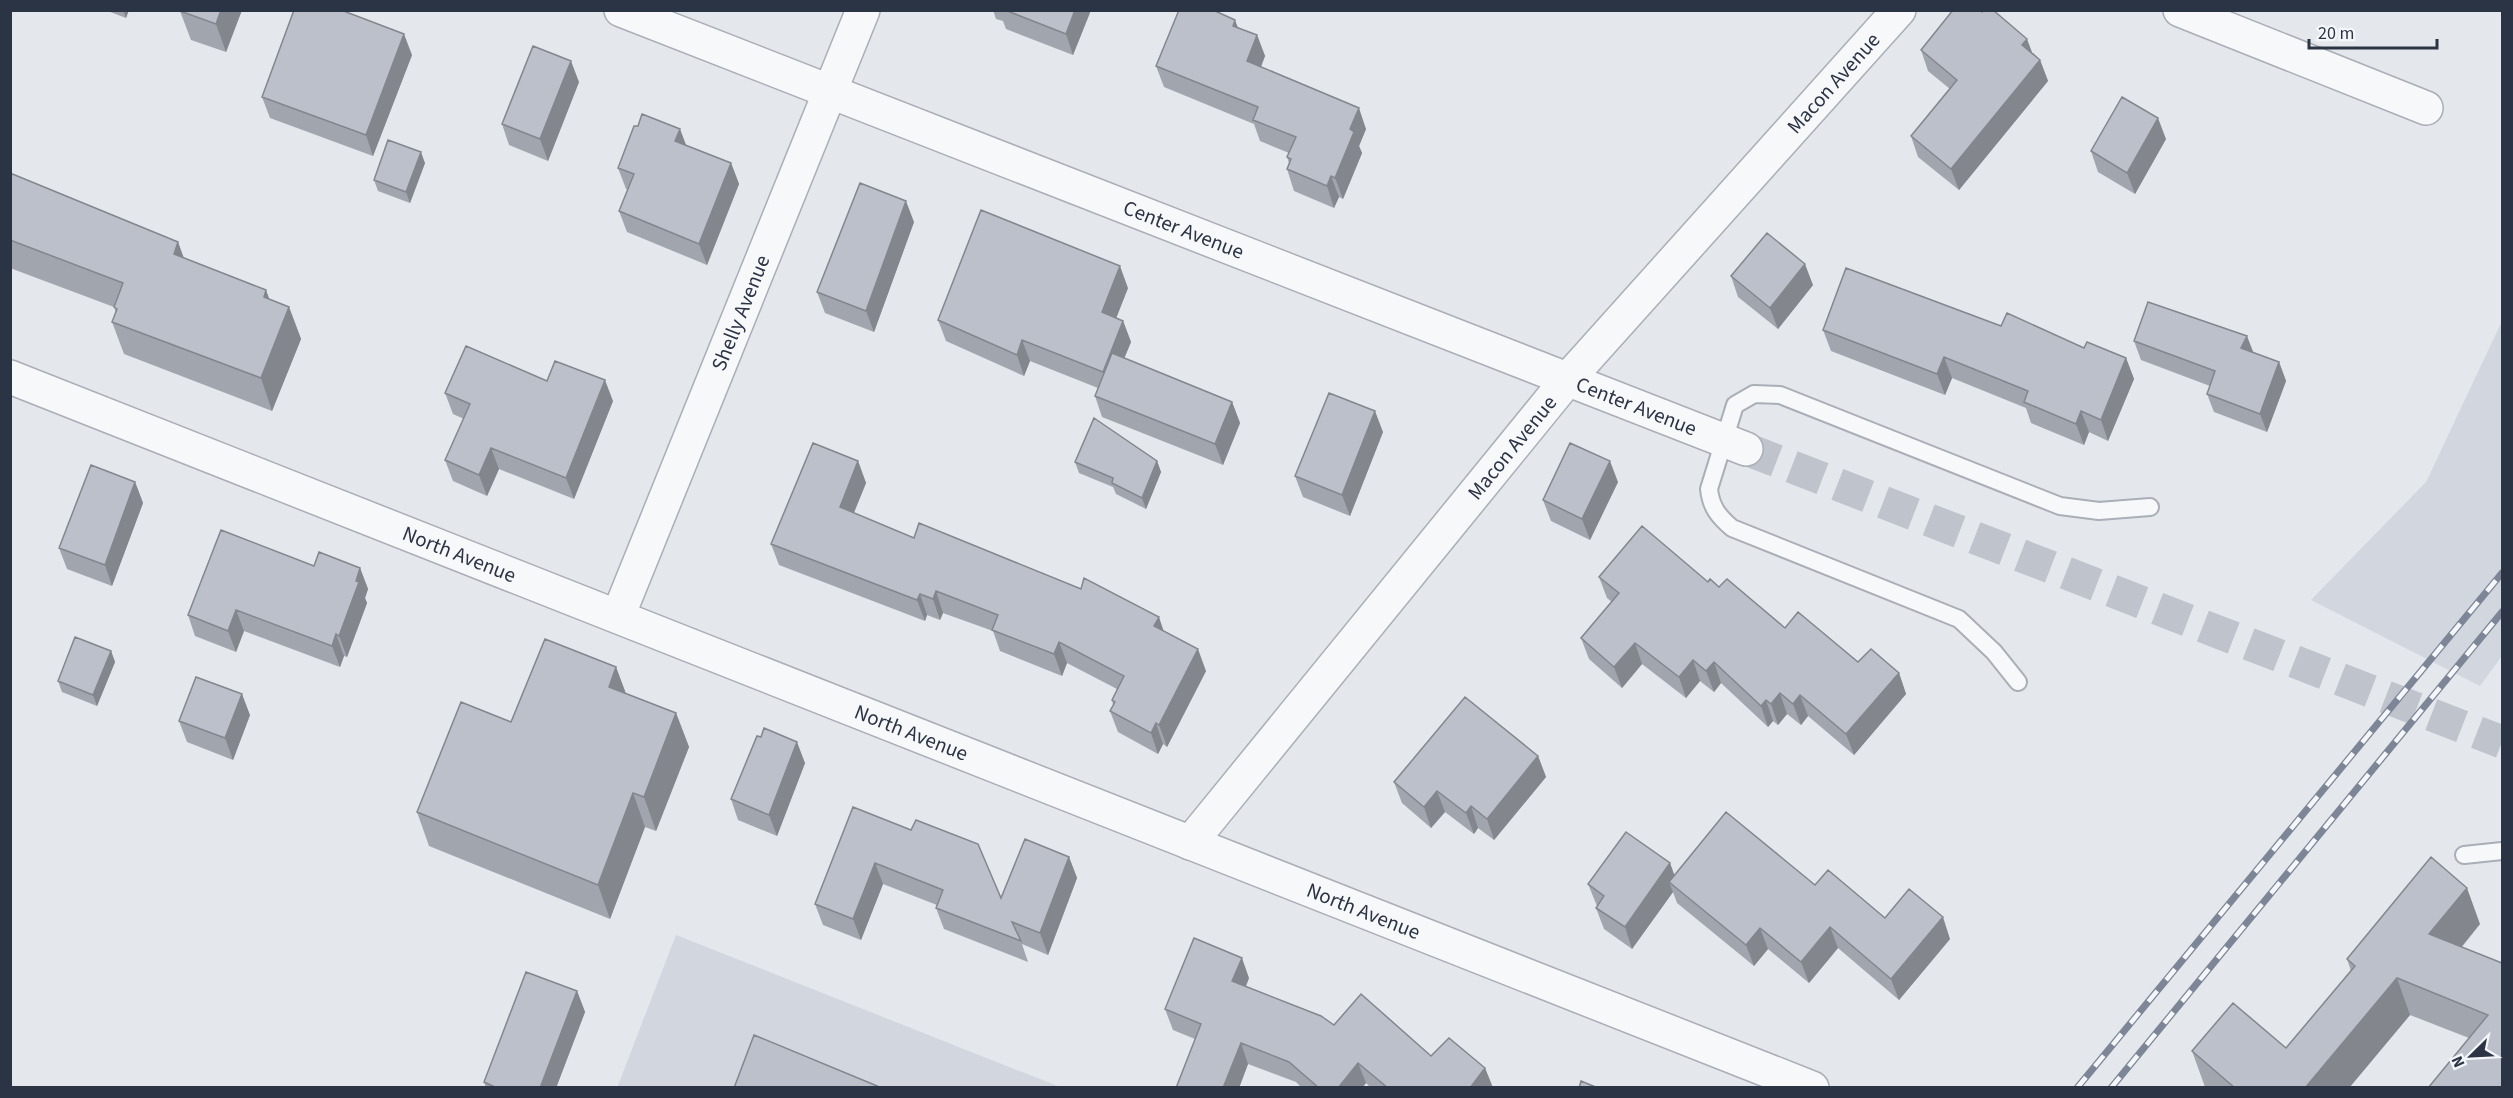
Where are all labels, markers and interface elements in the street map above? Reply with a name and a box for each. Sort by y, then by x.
scale bar [2309,12,2436,50]
text: 20 m [2318,21,2354,46]
street label: Macon Avenue [1780,26,1887,140]
street label: Center Avenue [1119,192,1248,267]
street label: Shelly Avenue [704,250,777,375]
street label: Center Avenue [1572,369,1701,443]
street label: Macon Avenue [1460,389,1564,506]
street label: North Avenue [398,518,521,590]
street label: North Avenue [850,697,973,769]
street label: North Avenue [1302,875,1425,947]
north arrow [2441,1026,2501,1086]
text: N [2446,1052,2470,1071]

